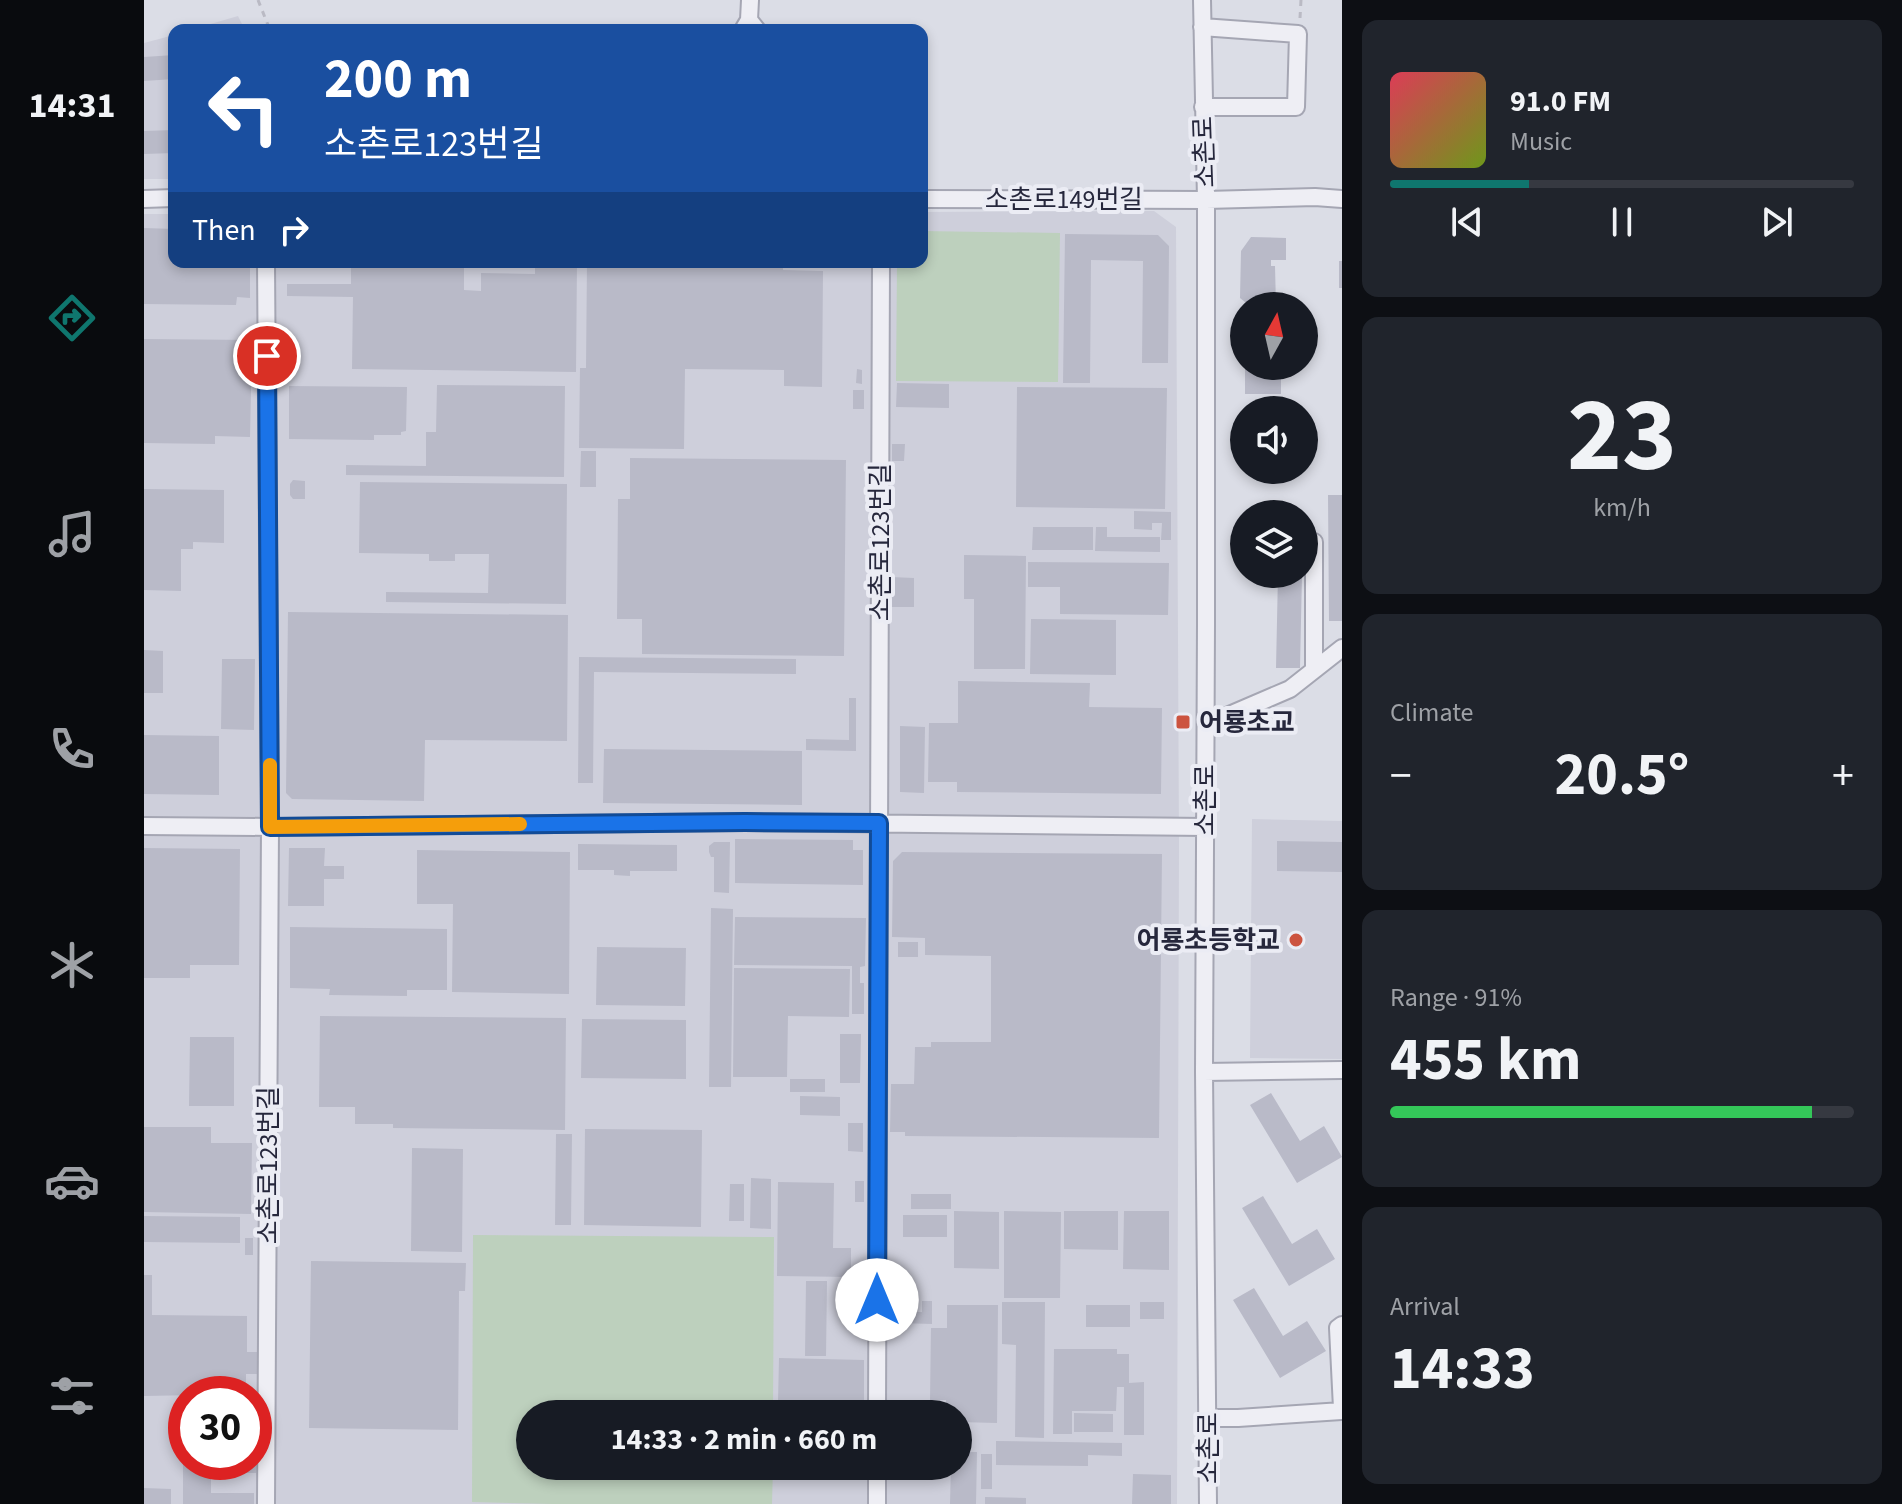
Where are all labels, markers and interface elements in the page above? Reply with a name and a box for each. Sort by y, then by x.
text: 200 m [324,40,472,119]
icon: left [192,56,296,160]
text: 14:31 [29,80,115,131]
text: 91.0 FM [1510,80,1611,123]
street label: 소촌로 [1185,115,1224,188]
text: 소촌로123번길 [324,119,543,170]
text: Music [1510,123,1572,160]
street label: 소촌로149번길 [985,181,1143,218]
icon: previous [1445,200,1489,244]
icon: pause [1600,200,1644,244]
icon: next [1755,200,1799,244]
icon: right [272,208,316,252]
text: Then [192,209,256,252]
icon: directions [44,290,100,346]
north arrow [1230,292,1318,380]
map controls [1230,292,1318,588]
pin [233,322,301,390]
icon: arrive [245,334,289,378]
text: 23 [1567,363,1677,511]
button: sound [1230,396,1318,484]
street label: 소촌로123번길 [862,463,899,621]
text: km/h [1593,489,1651,526]
button: layers [1230,500,1318,588]
icon: music [44,506,100,562]
text: Climate [1390,694,1474,731]
place label: 어룡초교 [1199,704,1295,741]
marker: 어룡초교 [1174,713,1192,731]
icon: phone [44,721,100,777]
text: 20.5° [1555,733,1689,818]
text: − [1390,745,1412,808]
text: + [1832,745,1854,808]
street label: 소촌로 [1187,764,1224,836]
place label: 어룡초등학교 [1136,922,1280,959]
marker: 어룡초등학교 [1287,931,1305,949]
icon: climate [44,937,100,993]
text: Range · 91% [1390,979,1522,1016]
text: 455 km [1390,1018,1581,1103]
street label: 소촌로123번길 [250,1086,287,1244]
icon: car [44,1153,100,1209]
position arrow [835,1258,919,1342]
text: Arrival [1390,1288,1460,1325]
text: 14:33 [1390,1327,1535,1412]
icon: filters [44,1368,100,1424]
speed limit sign: 30 [168,1376,272,1480]
street label: 소촌로 [1190,1412,1227,1484]
text: 14:33 · 2 min · 660 m [611,1418,877,1461]

